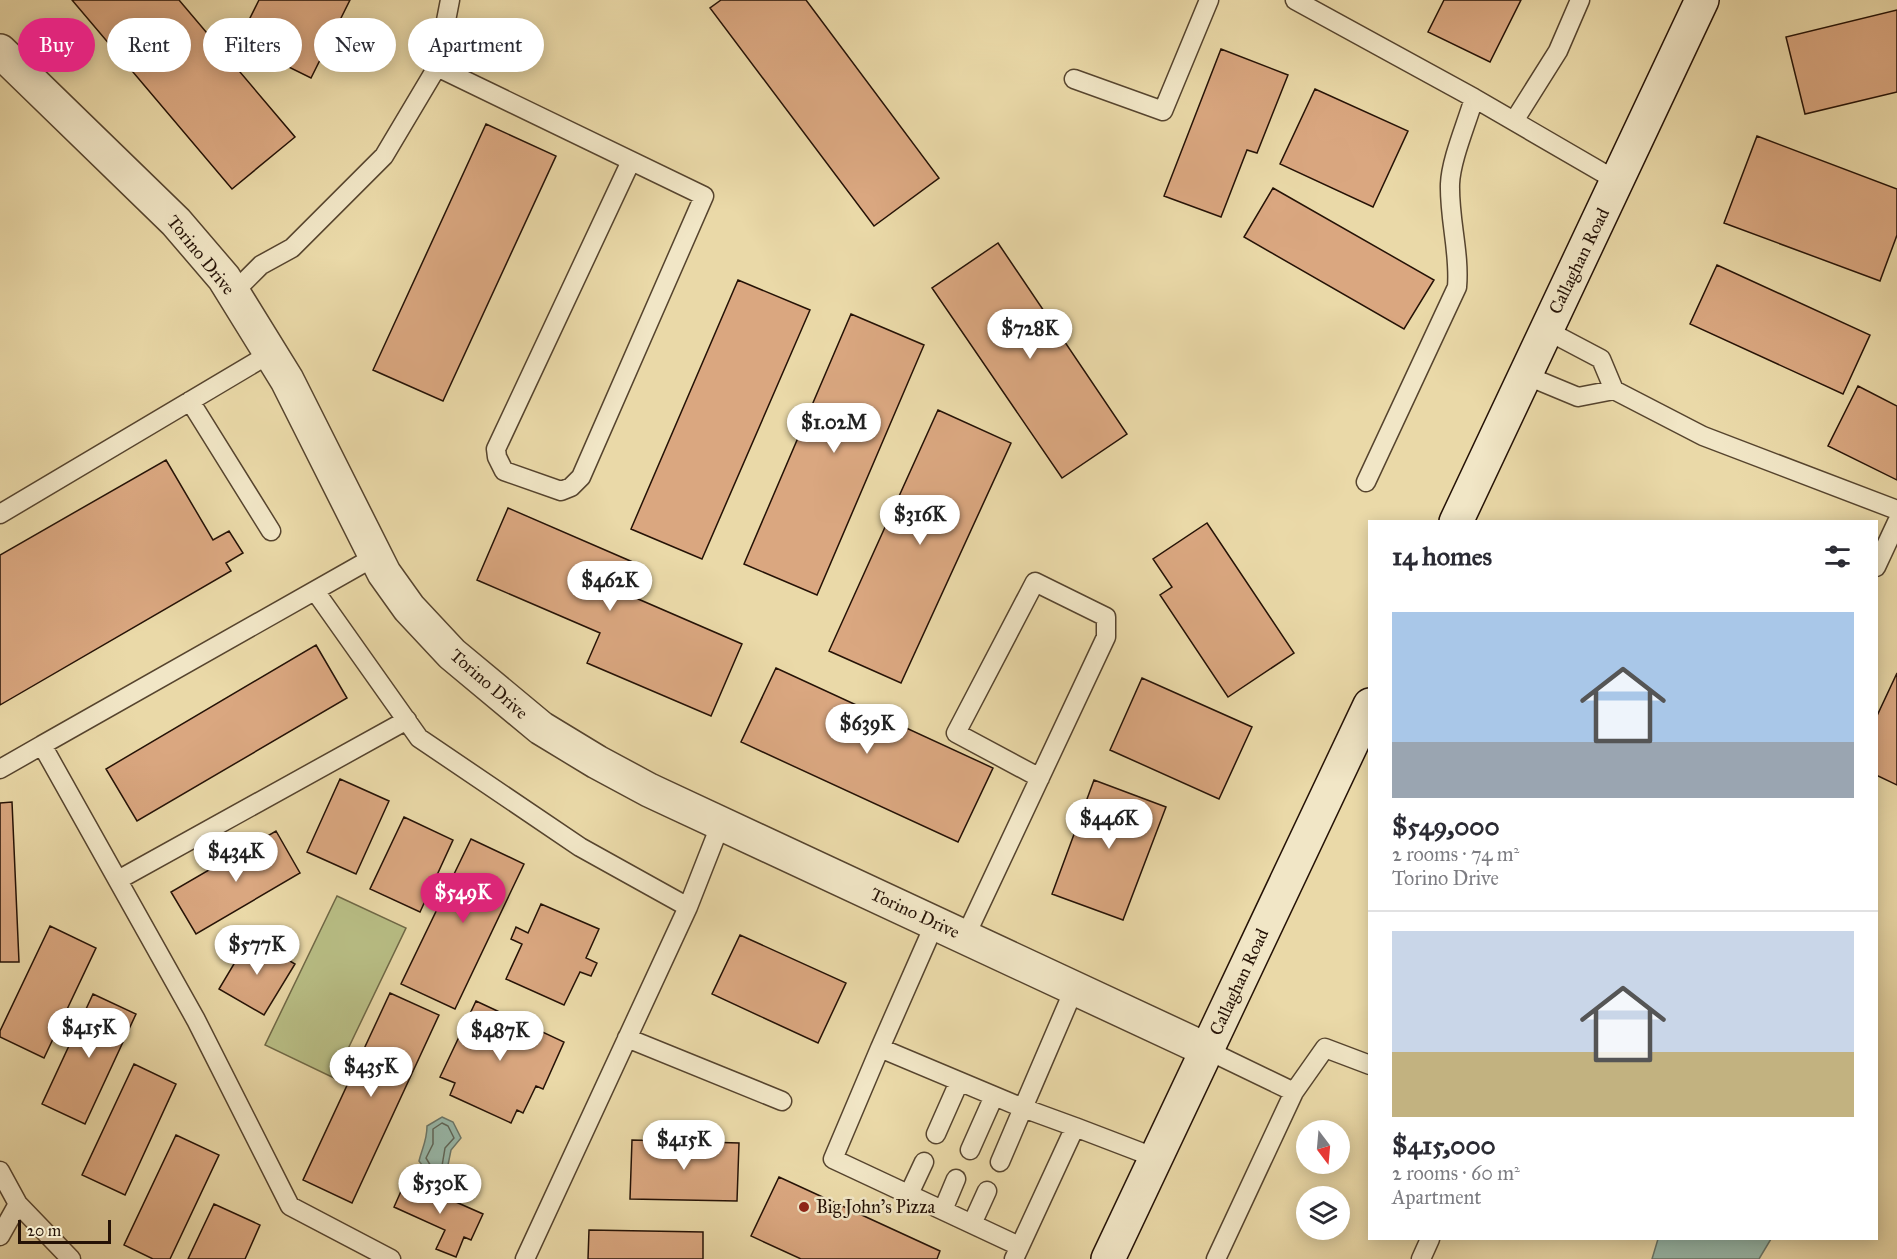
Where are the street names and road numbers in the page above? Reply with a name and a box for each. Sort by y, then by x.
street label: Callaghan Road [1544,204,1615,318]
street label: Torino Drive [162,211,240,299]
street label: Torino Drive [446,644,532,724]
street label: Torino Drive [867,883,963,943]
street label: Callaghan Road [1205,925,1274,1039]

